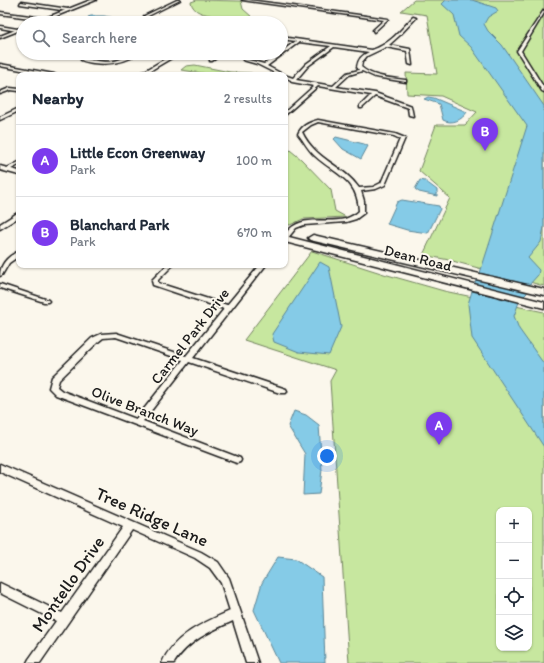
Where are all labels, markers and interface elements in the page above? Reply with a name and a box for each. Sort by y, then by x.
search box [16,16,288,60]
icon: search [30,27,52,49]
text: Search here [62,29,137,47]
text: Nearby [32,88,84,108]
text: 2 results [224,91,272,106]
pin: B [472,118,498,151]
text: Little Econ Greenway [70,144,205,162]
text: A [41,153,49,168]
text: 100 m [236,153,272,168]
text: Park [70,162,96,177]
text: Blanchard Park [70,216,169,234]
text: B [41,225,49,240]
text: 670 m [237,225,272,240]
text: Park [70,234,96,249]
street label: Dean Road [382,241,454,275]
street label: Carmel Park Drive [147,284,233,388]
street label: Olive Branch Way [89,382,201,440]
pin: A [426,412,452,445]
your location [317,446,337,466]
street label: Tree Ridge Lane [92,482,212,552]
map controls [496,507,532,651]
button: + [496,507,532,543]
street label: Montello Drive [27,532,109,636]
button: − [496,543,532,579]
button: locate [496,579,532,615]
button: layers [496,615,532,651]

